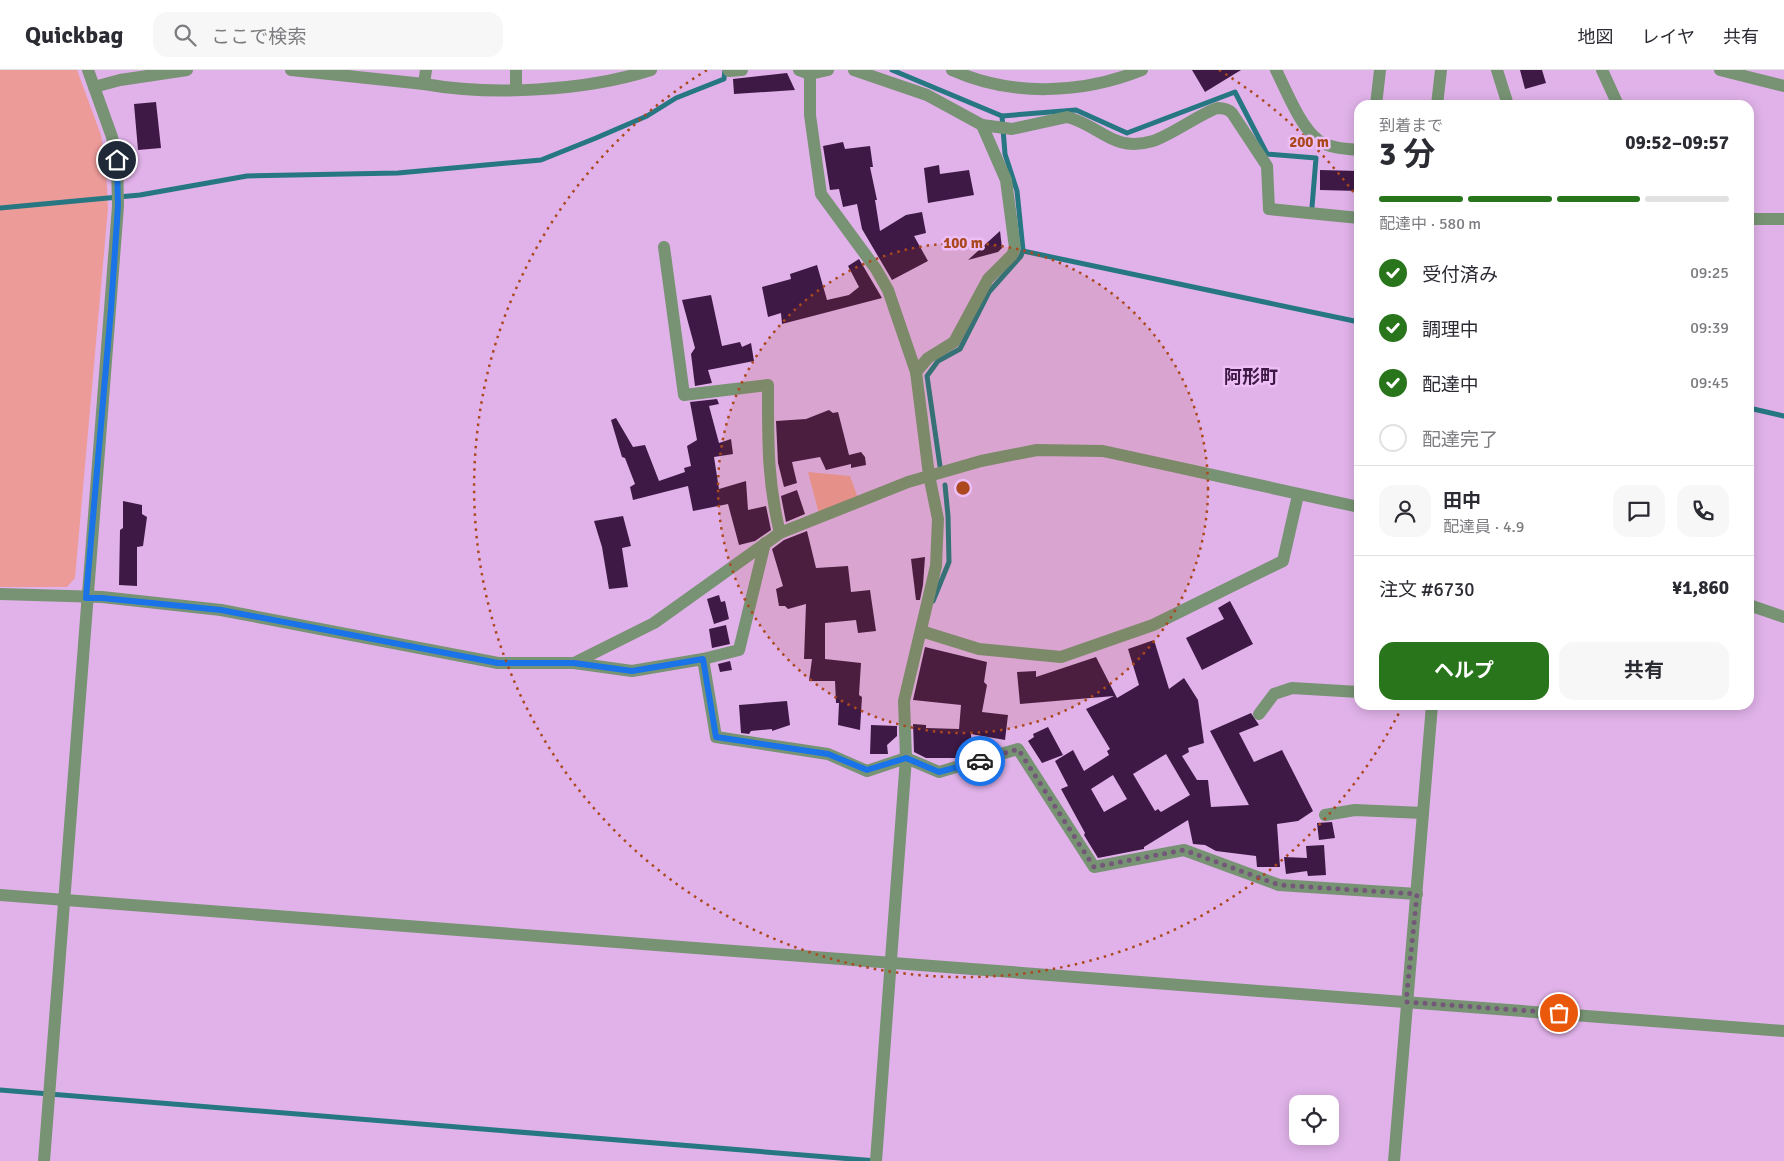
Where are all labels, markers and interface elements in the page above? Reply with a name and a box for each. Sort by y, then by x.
search box [153,12,503,57]
text: Quickbag [25,20,123,50]
icon: search [171,21,199,49]
text: ここで検索 [211,25,306,49]
text: 地図 [1578,26,1614,48]
text: レイヤ [1642,26,1695,48]
text: 共有 [1723,26,1759,48]
text: 到着まで [1379,116,1443,136]
text: 09:52–09:57 [1625,131,1729,155]
text: 200 m [1289,133,1329,151]
text: 3 分 [1379,135,1435,174]
pin [96,139,138,181]
icon: home [103,146,131,174]
text: 配達中 · 580 m [1379,214,1481,234]
text: 100 m [943,234,983,252]
icon: check [1379,259,1407,287]
text: 受付済み [1422,263,1498,287]
text: 09:25 [1690,263,1729,283]
icon: check [1379,314,1407,342]
text: 調理中 [1422,318,1479,342]
text: 09:39 [1690,318,1729,338]
district label: 阿形町 [1224,366,1278,388]
icon: check [1379,369,1407,397]
text: 配達中 [1422,373,1479,397]
text: 09:45 [1690,373,1729,393]
text: 配達完了 [1422,428,1498,452]
centre of rings [954,479,972,497]
button: person [1379,485,1431,537]
button: chat [1613,485,1665,537]
button: phone [1677,485,1729,537]
text: 田中 [1443,489,1481,513]
text: 配達員 · 4.9 [1443,517,1524,537]
text: ¥1,860 [1672,576,1729,600]
text: 注文 #6730 [1379,578,1474,602]
button: ヘルプ [1379,642,1549,700]
button: 共有 [1559,642,1729,700]
courier [955,736,1005,786]
icon: car [966,747,994,775]
pin [1538,992,1580,1034]
icon: bag [1545,999,1573,1027]
map controls [1289,1095,1339,1145]
button: locate [1289,1095,1339,1145]

